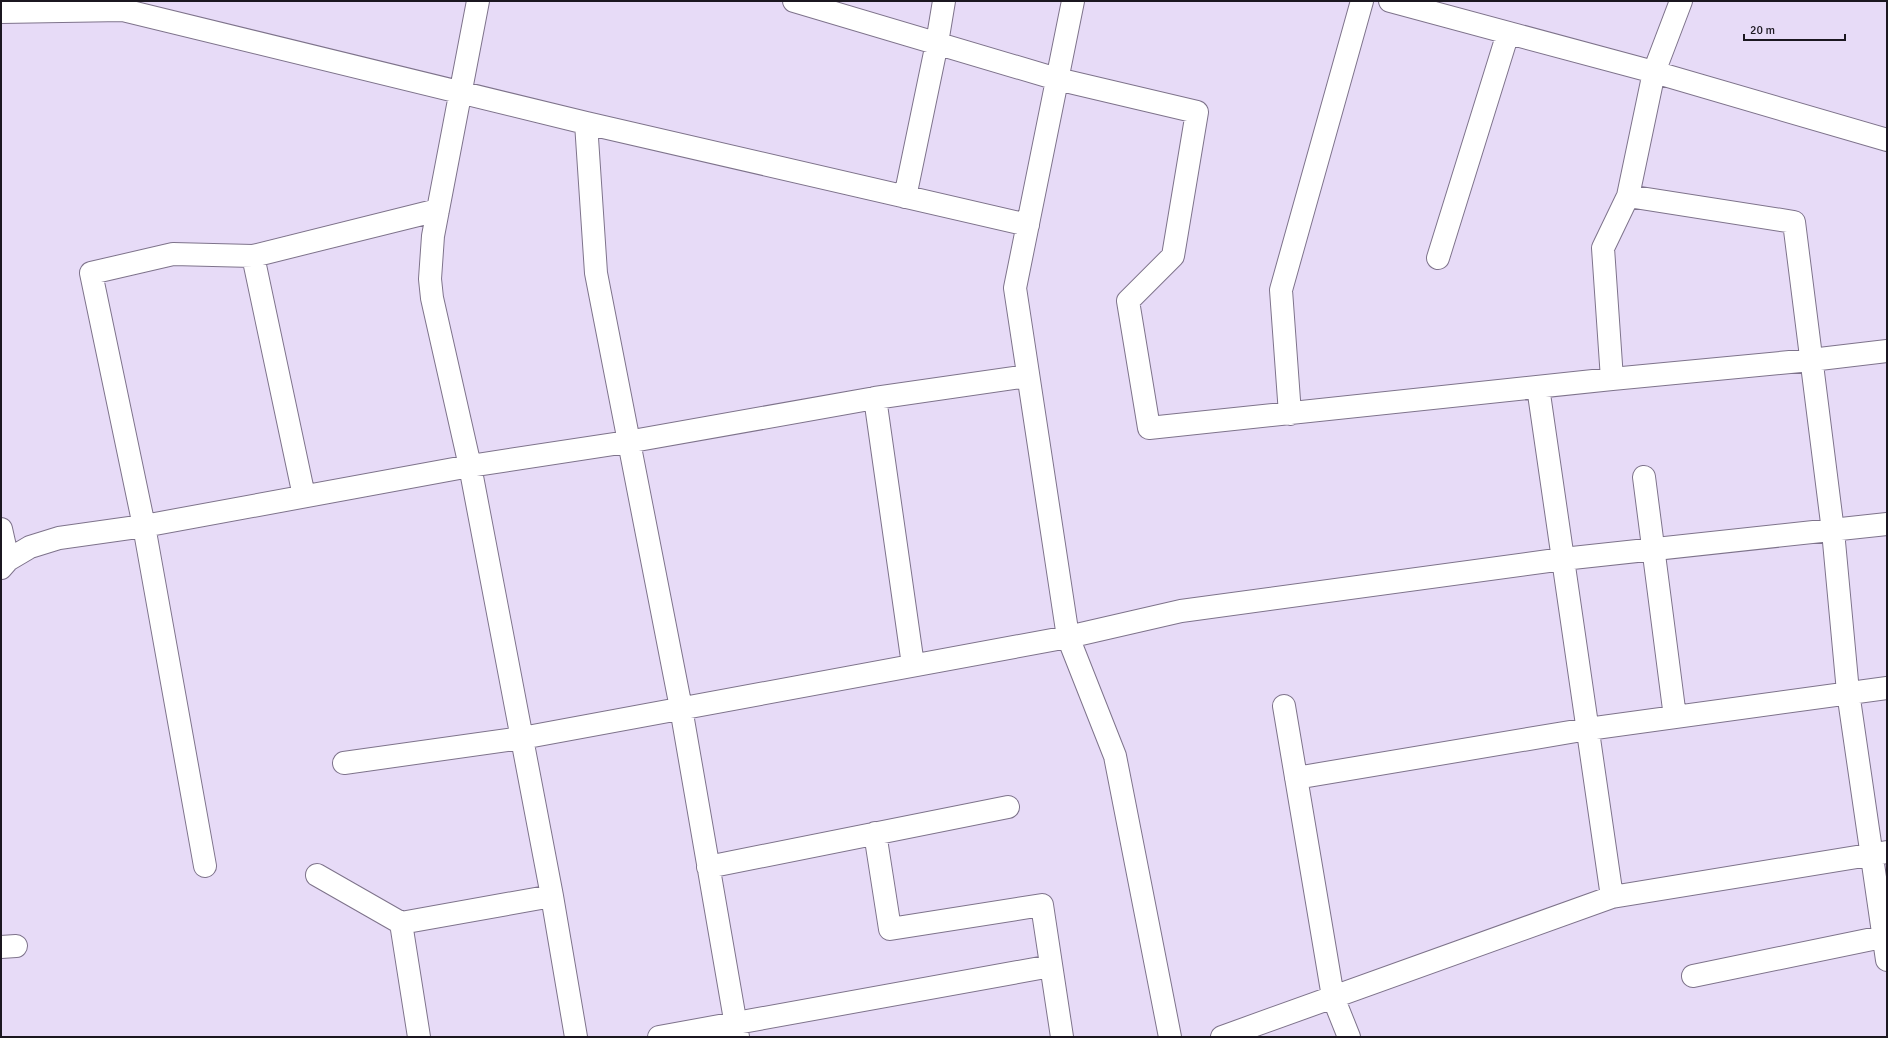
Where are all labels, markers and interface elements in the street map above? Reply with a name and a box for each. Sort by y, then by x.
scale bar [1744,16,1845,42]
text: 20 m [1750,23,1775,38]

